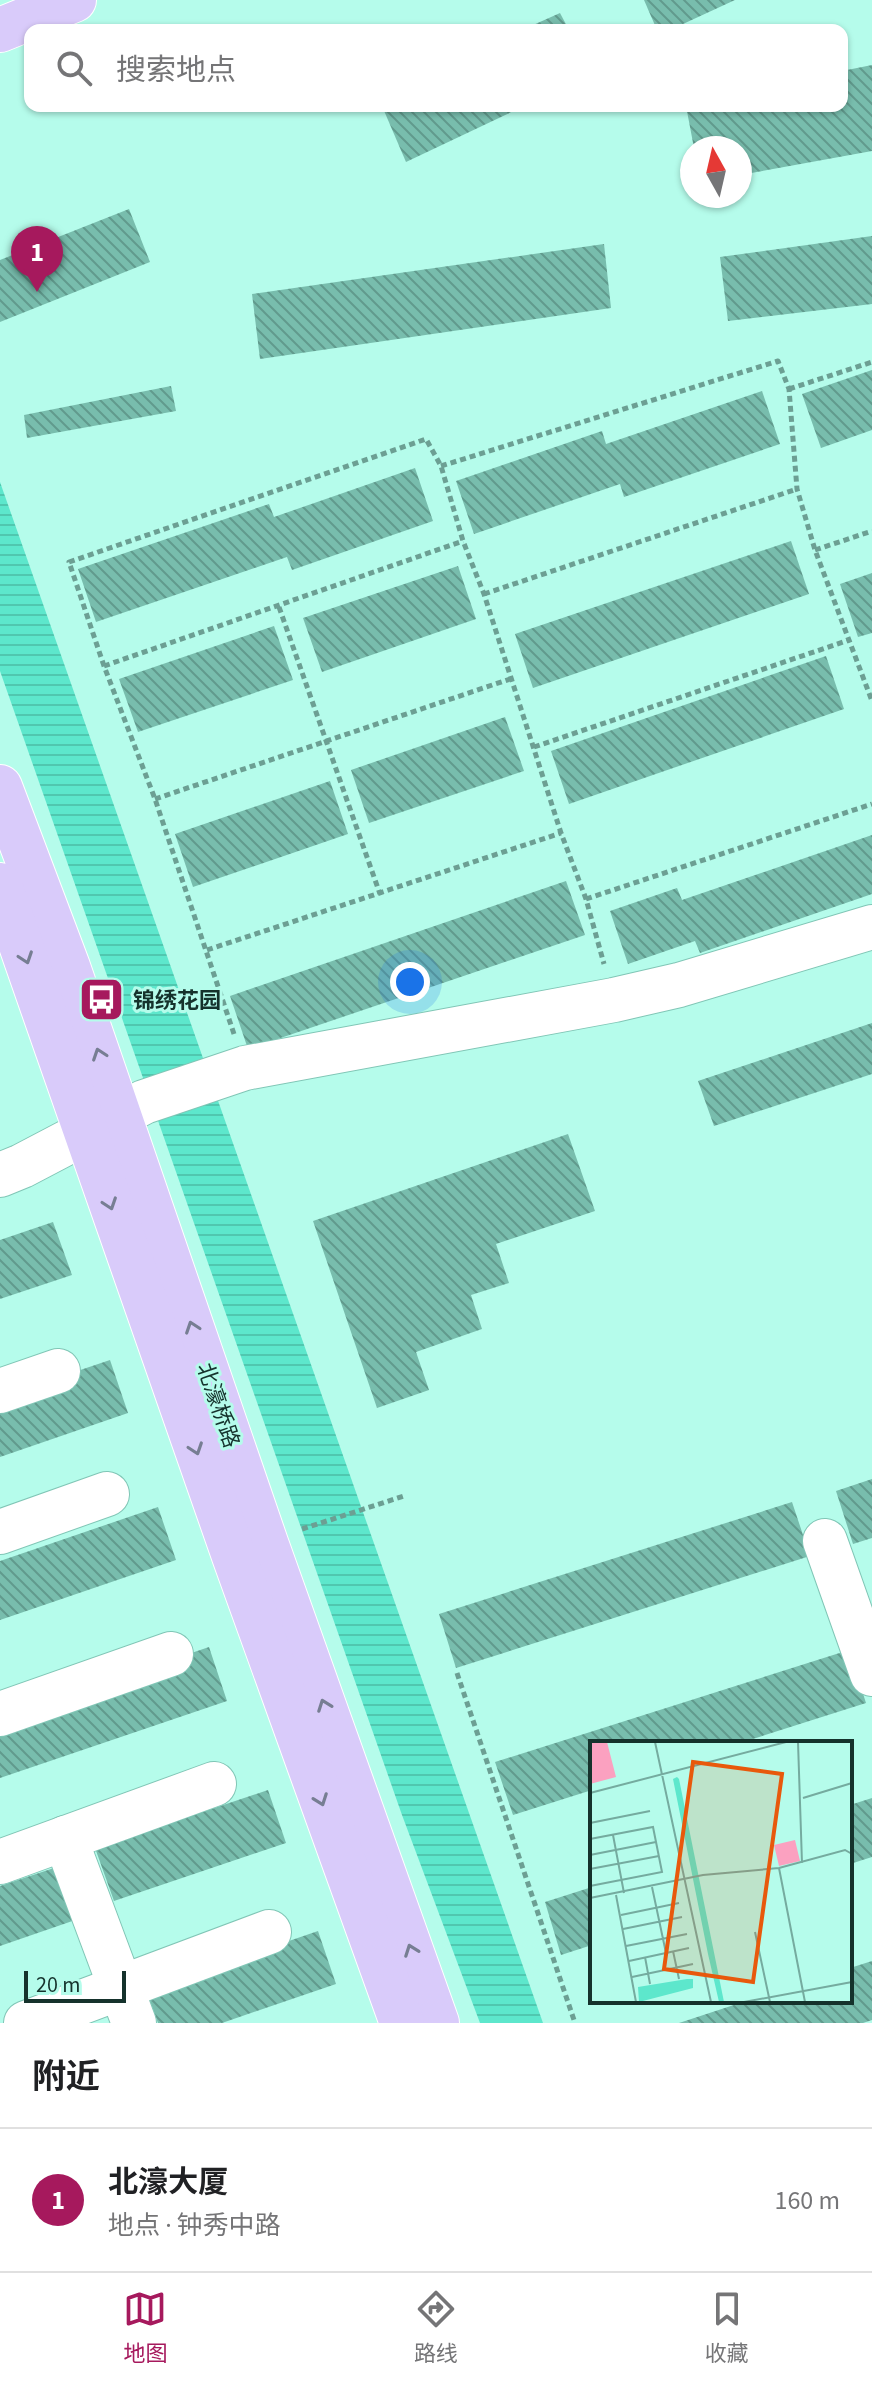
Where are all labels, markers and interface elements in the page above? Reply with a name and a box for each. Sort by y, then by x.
search box [24,24,848,112]
icon: search [52,46,96,90]
text: 搜索地点 [116,49,236,92]
north arrow [680,136,752,208]
pin: 1 [11,226,63,292]
one-way arrow [16,950,32,964]
your location [390,962,430,1002]
bus stop icon: 锦绣花园 [78,976,126,1024]
place label: 锦绣花园 [133,985,221,1017]
one-way arrow [92,1048,108,1062]
one-way arrow [101,1196,117,1210]
one-way arrow [186,1321,202,1335]
street label: 北濠桥路 [189,1359,248,1452]
one-way arrow [187,1442,203,1456]
one-way arrow [317,1698,333,1712]
inset map [590,1741,852,2003]
one-way arrow [312,1792,328,1806]
one-way arrow [404,1943,421,1957]
scale bar [24,1967,126,2003]
text: 20 m [36,1969,81,2001]
text: 附近 [32,2053,100,2102]
text: 北濠大厦 [108,2161,228,2204]
text: 1 [51,2182,65,2219]
text: 160 m [774,2182,840,2219]
text: 地点 · 钟秀中路 [108,2207,281,2244]
tab: 地图 [123,2287,167,2370]
tab: 路线 [414,2287,458,2370]
tab: 收藏 [705,2287,749,2370]

